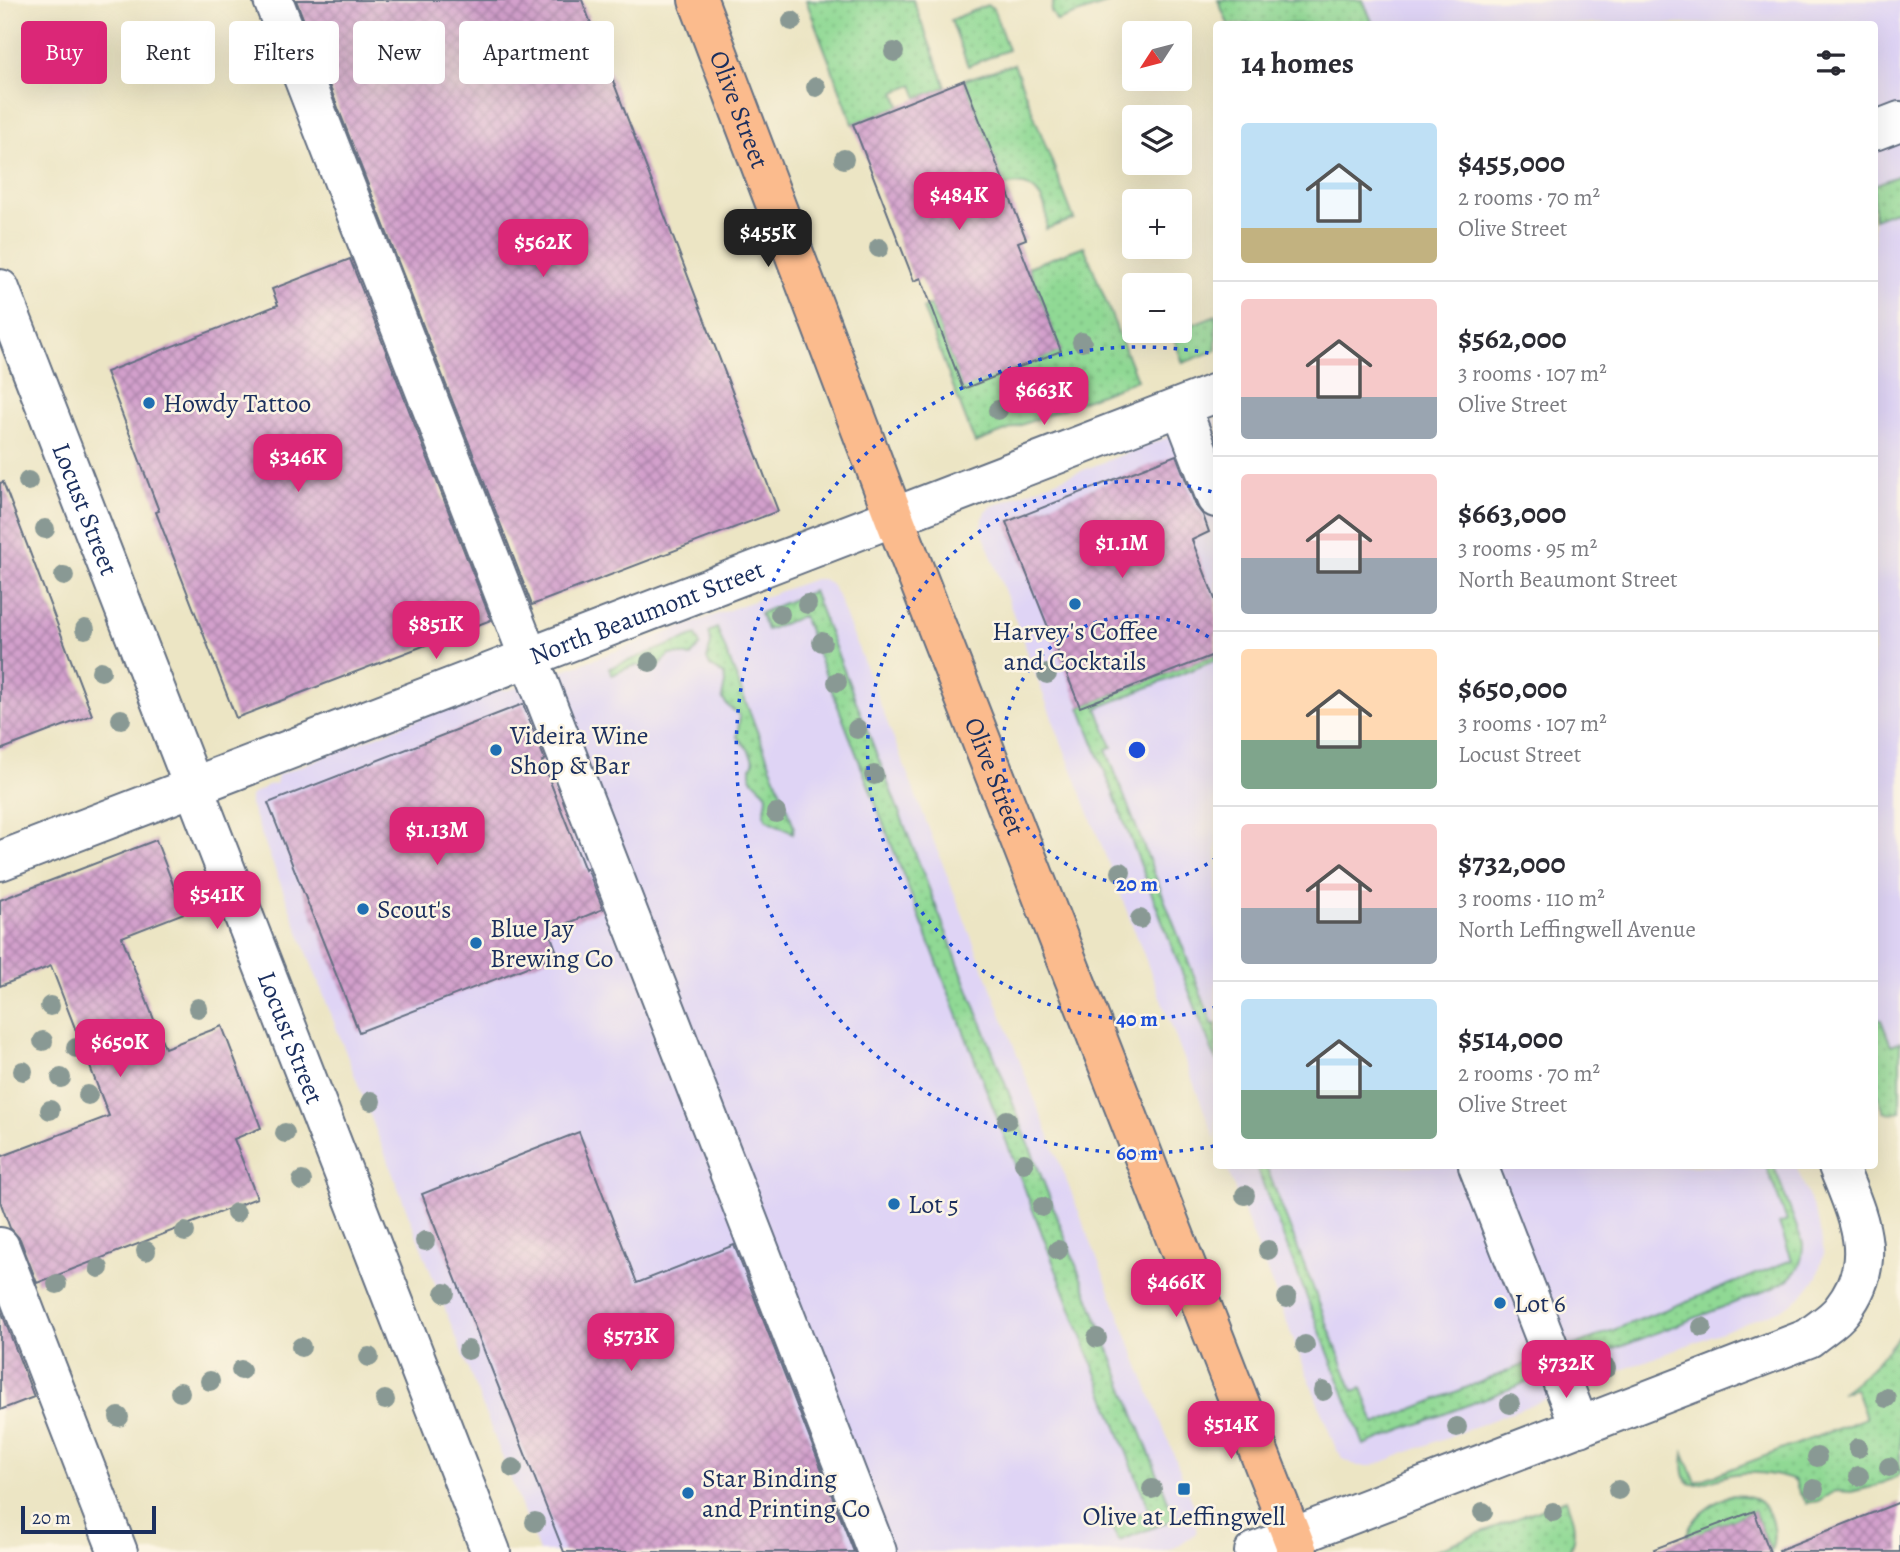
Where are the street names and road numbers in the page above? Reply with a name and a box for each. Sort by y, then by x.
street label: Olive Street [701,46,777,174]
street label: Locust Street [43,438,127,581]
street label: North Beaumont Street [525,551,770,674]
street label: Olive Street [956,712,1034,841]
street label: Locust Street [249,966,332,1109]

